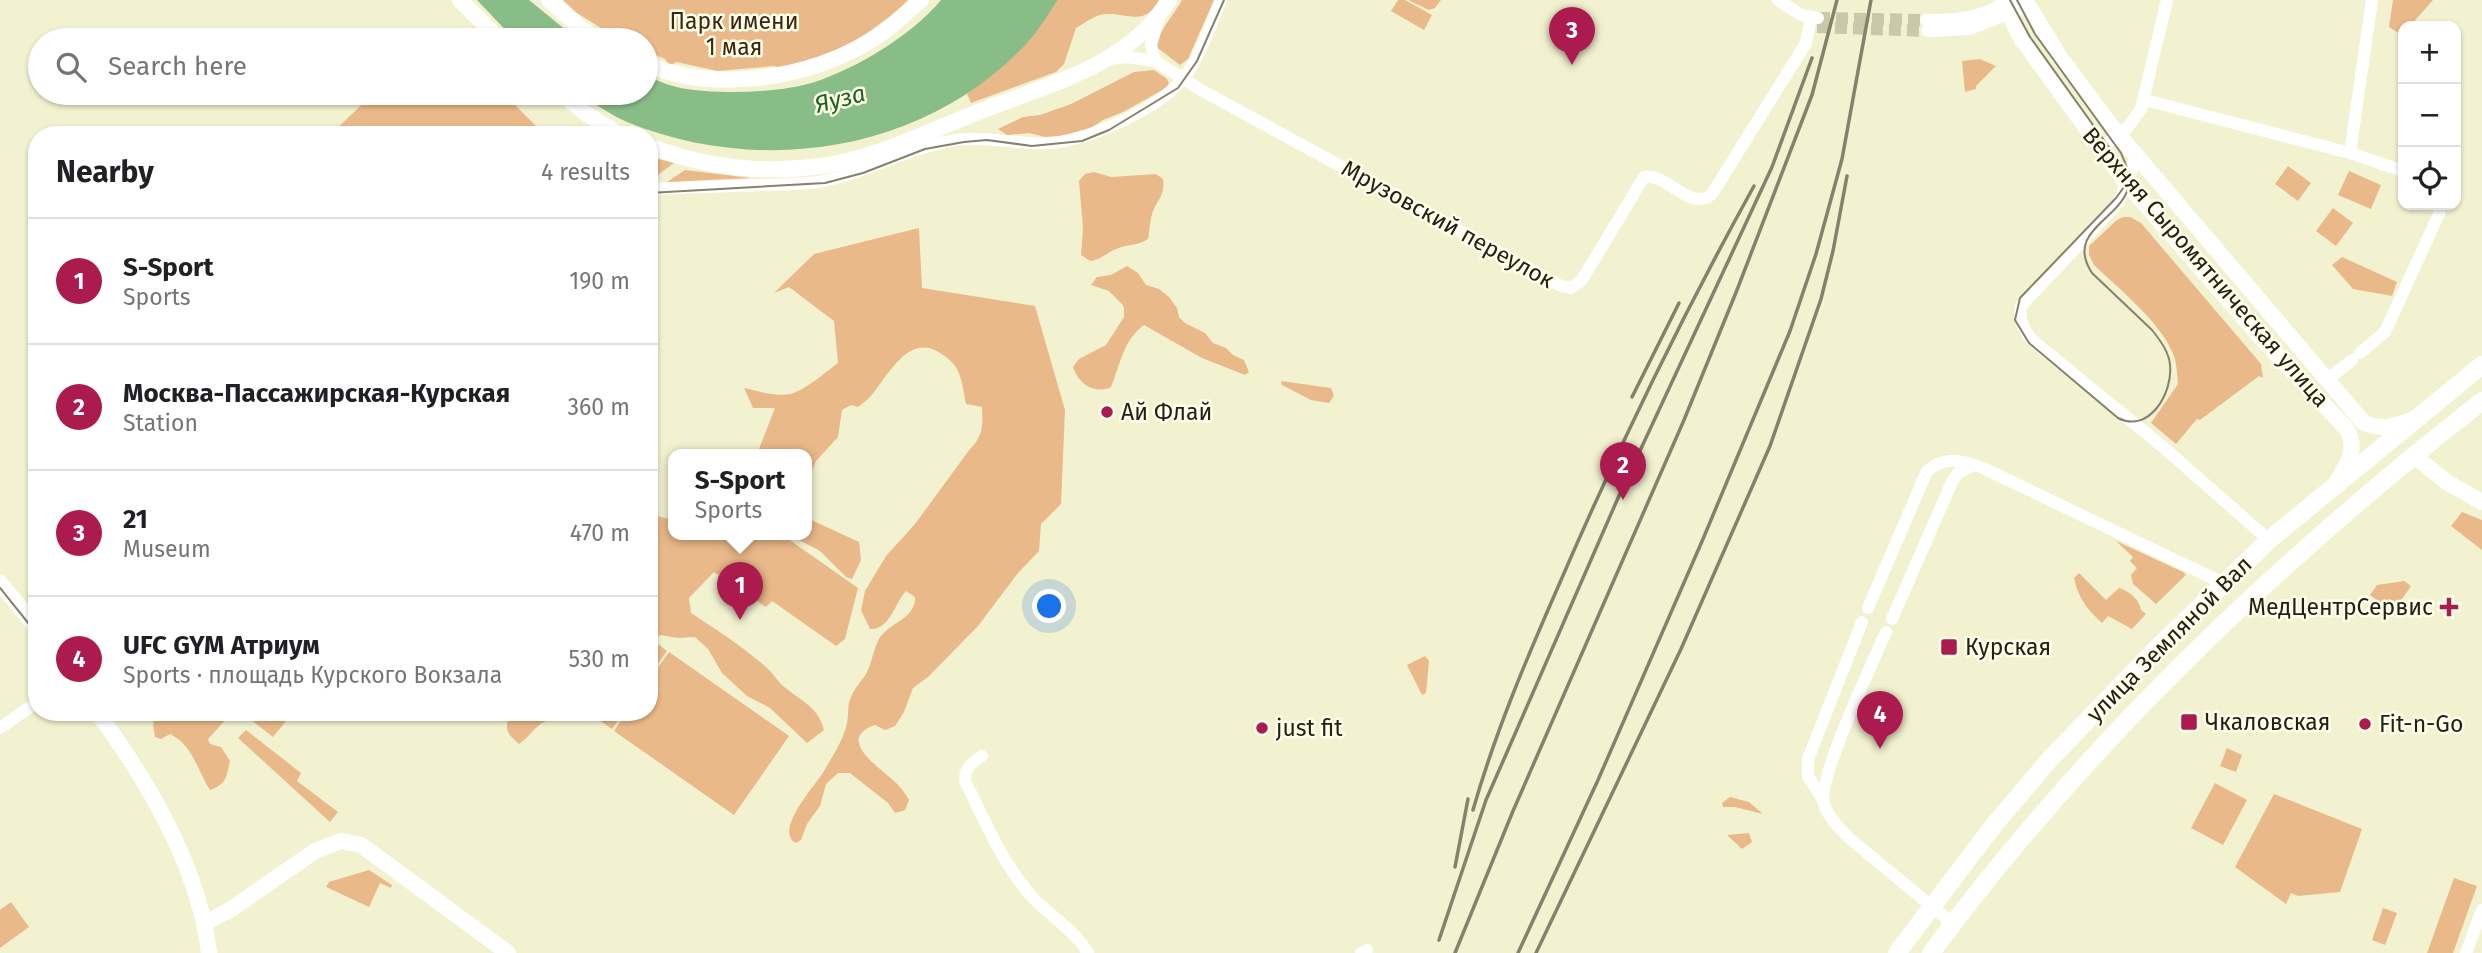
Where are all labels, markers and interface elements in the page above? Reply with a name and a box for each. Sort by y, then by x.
park label: Парк имени 1 мая [670,7,798,61]
pin: 3 [1549,7,1595,65]
map controls [2398,21,2461,210]
button: + [2398,21,2461,84]
search box [28,28,658,105]
icon: search [52,48,90,86]
text: Search here [108,51,247,82]
water label: Яуза [811,79,868,119]
button: − [2398,84,2461,147]
street label: Верхняя Сыромятническая улица [2077,121,2335,413]
button: locate [2398,147,2461,210]
text: Nearby [56,154,154,190]
street label: Мрузовский переулок [1337,154,1559,294]
text: 4 results [541,158,630,186]
text: S-Sport [123,252,214,283]
text: 1 [74,267,84,295]
text: 190 m [569,267,630,295]
text: Sports [123,283,191,311]
text: Москва-Пассажирская-Курская [123,378,510,409]
text: 2 [73,393,85,421]
text: 360 m [568,393,630,421]
place label: Ай Флай [1121,398,1212,426]
marker: Ай Флай [1099,404,1115,420]
text: Station [123,409,198,437]
pin: 2 [1600,442,1646,500]
popup [668,449,812,540]
text: S-Sport [695,465,785,496]
text: Sports [695,496,762,524]
text: 21 [123,504,148,535]
text: 3 [73,519,85,547]
text: 470 m [570,519,630,547]
text: Museum [123,535,211,563]
street label: улица Земляной Вал [2080,550,2258,728]
pin: 1 [717,562,763,620]
your location [1032,589,1066,623]
place label: МедЦентрСервис [2248,593,2433,621]
marker: МедЦентрСервис [2439,597,2459,617]
text: UFC GYM Атриум [123,630,320,661]
place label: Курская [1965,633,2051,661]
marker: Курская [1939,637,1959,657]
text: 4 [73,645,86,673]
text: 530 m [569,645,630,673]
text: Sports · площадь Курского Вокзала [123,661,502,689]
pin: 4 [1857,691,1903,749]
place label: Чкаловская [2205,708,2331,736]
place label: Fit-n-Go [2379,710,2463,738]
marker: Чкаловская [2179,712,2199,732]
place label: just fit [1275,714,1343,742]
marker: Fit-n-Go [2357,716,2373,732]
marker: just fit [1254,720,1270,736]

